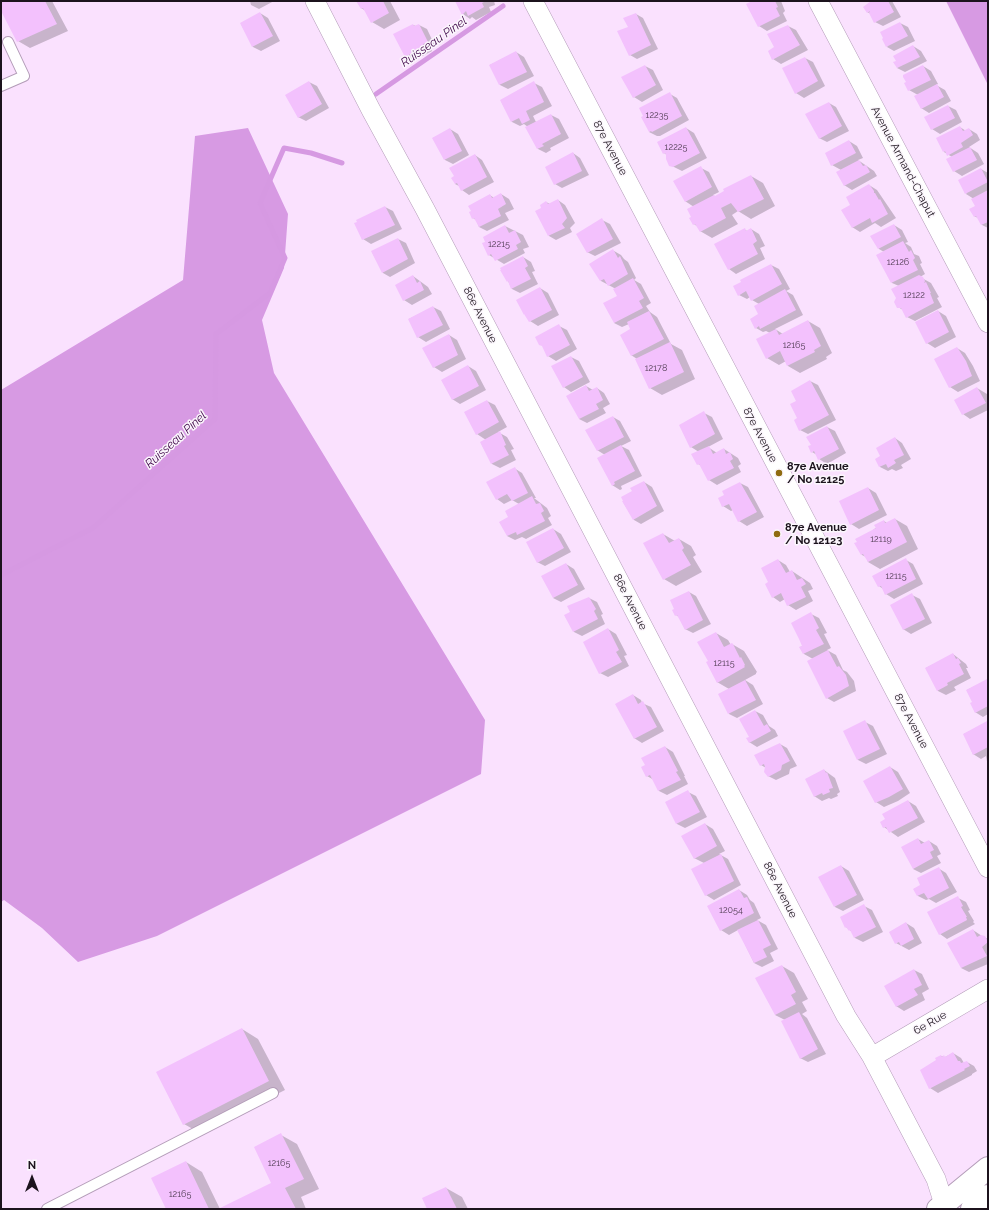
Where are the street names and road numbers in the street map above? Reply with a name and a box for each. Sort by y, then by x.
street label: Avenue Armand-Chaput [868,104,938,220]
street label: 87e Avenue [590,118,630,178]
street label: 86e Avenue [460,285,500,345]
street label: 87e Avenue [740,405,780,465]
street label: 86e Avenue [610,572,650,632]
street label: 87e Avenue [891,691,931,751]
street label: 86e Avenue [760,860,800,920]
street label: 6e Rue [911,1008,949,1038]

